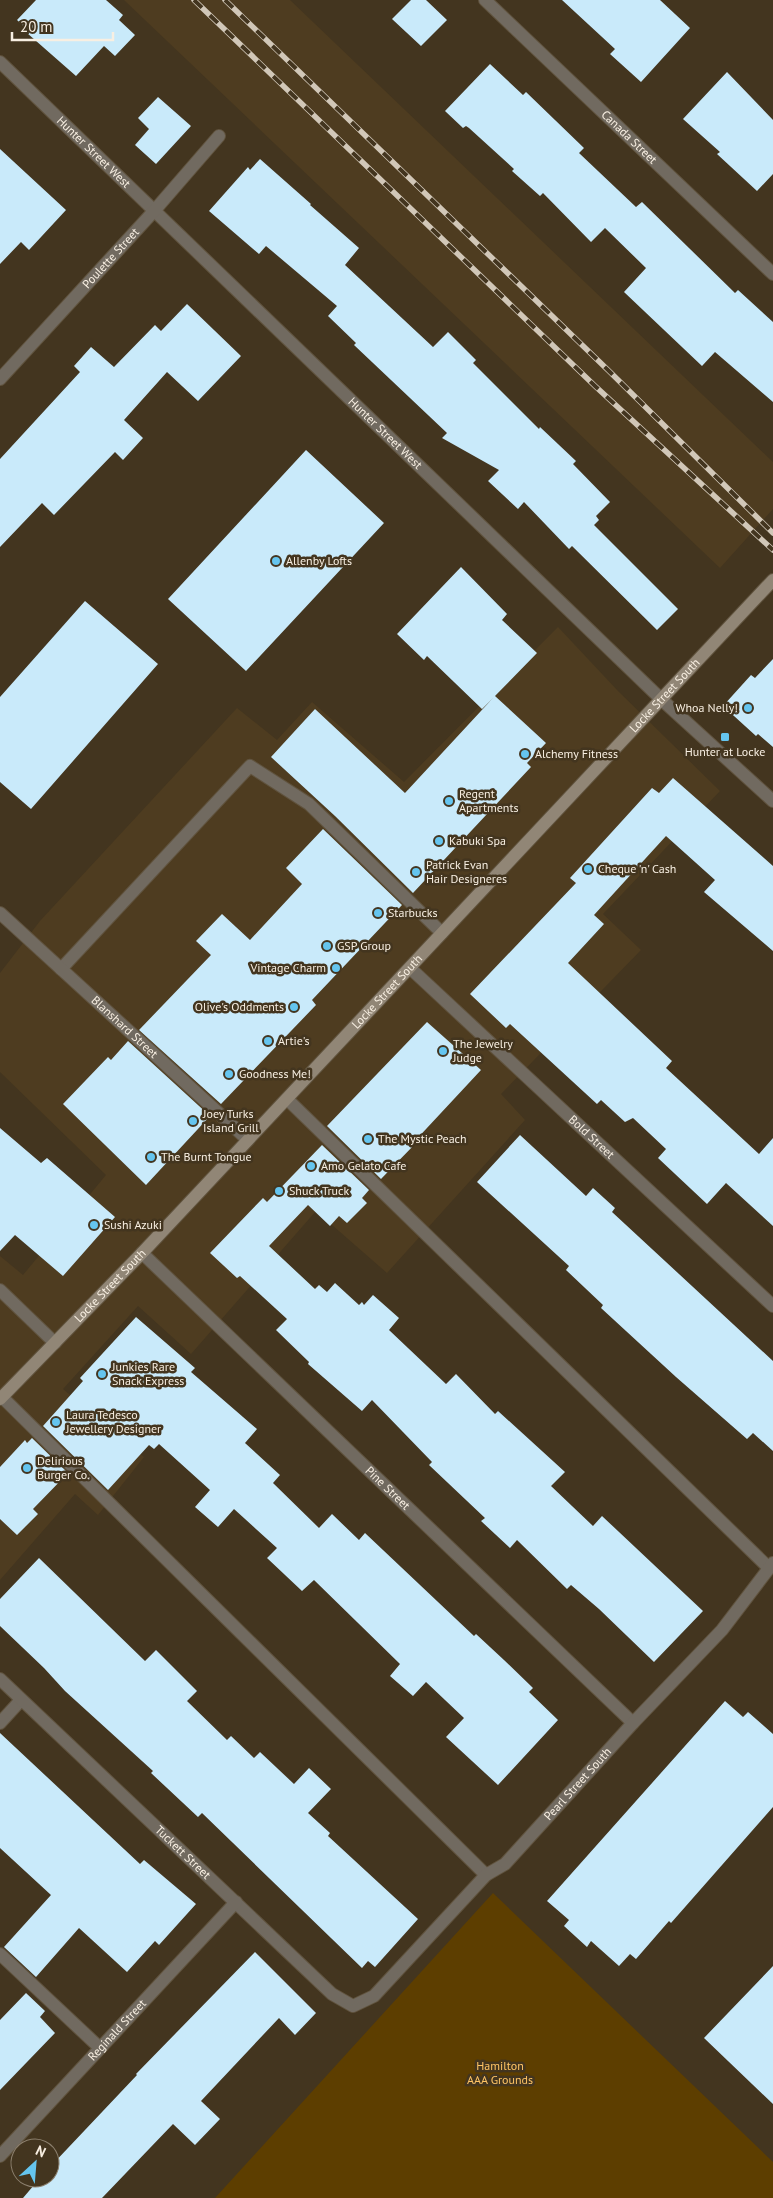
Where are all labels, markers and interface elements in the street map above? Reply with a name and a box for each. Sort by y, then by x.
scale bar [12,10,114,42]
text: 20 m [20,17,53,36]
street label: Canada Street [598,107,661,167]
street label: Hunter Street West [54,113,134,191]
street label: Poulette Street [79,224,142,291]
street label: Hunter Street West [346,394,426,472]
place label: Allenby Lofts [286,553,352,568]
marker: Allenby Lofts [270,555,282,567]
street label: Locke Street South [626,655,703,735]
place label: Whoa Nelly! [675,700,738,715]
marker: Whoa Nelly! [742,702,754,714]
marker: Hunter at Locke [719,731,731,743]
place label: Hunter at Locke [685,744,765,759]
place label: Alchemy Fitness [535,746,618,761]
marker: Alchemy Fitness [519,748,531,760]
place label: Regent Apartments [459,786,519,815]
marker: Regent Apartments [443,795,455,807]
place label: Kabuki Spa [449,833,506,848]
marker: Kabuki Spa [433,835,445,847]
place label: Patrick Evan Hair Designeres [426,857,507,886]
place label: Cheque 'n' Cash [598,861,676,876]
marker: Cheque 'n' Cash [582,863,594,875]
marker: Patrick Evan Hair Designeres [410,866,422,878]
place label: Starbucks [388,905,438,920]
marker: Starbucks [372,907,384,919]
place label: GSP Group [337,938,391,953]
marker: GSP Group [321,940,333,952]
street label: Locke Street South [348,951,425,1031]
place label: Vintage Charm [249,960,326,975]
marker: Vintage Charm [330,962,342,974]
street label: Blanshard Street [89,992,161,1061]
place label: Olive's Oddments [195,999,284,1014]
marker: Olive's Oddments [288,1001,300,1013]
place label: Artie's [278,1033,310,1048]
marker: Artie's [262,1035,274,1047]
place label: The Jewelry Judge [452,1036,513,1065]
marker: The Jewelry Judge [437,1045,449,1057]
place label: Goodness Me! [239,1066,311,1081]
marker: Goodness Me! [223,1068,235,1080]
place label: Joey Turks Island Grill [202,1106,259,1135]
street label: Bold Street [566,1112,618,1162]
marker: Joey Turks Island Grill [187,1115,199,1127]
place label: The Mystic Peach [378,1131,467,1146]
marker: The Mystic Peach [362,1133,374,1145]
place label: The Burnt Tongue [161,1149,252,1164]
marker: The Burnt Tongue [145,1151,157,1163]
place label: Amo Gelato Cafe [321,1158,406,1173]
marker: Amo Gelato Cafe [305,1160,317,1172]
place label: Shuck Truck [289,1183,349,1198]
marker: Shuck Truck [273,1185,285,1197]
place label: Sushi Azuki [104,1217,162,1232]
marker: Sushi Azuki [88,1219,100,1231]
street label: Locke Street South [71,1246,149,1325]
place label: Junkies Rare Snack Express [111,1359,184,1388]
marker: Junkies Rare Snack Express [96,1368,108,1380]
place label: Laura Tedesco Jewellery Designer [65,1407,161,1436]
marker: Laura Tedesco Jewellery Designer [50,1416,62,1428]
place label: Delirious Burger Co. [37,1453,90,1482]
marker: Delirious Burger Co. [21,1462,33,1474]
street label: Pine Street [362,1463,414,1513]
street label: Pearl Street South [540,1744,614,1823]
street label: Tuckett Street [152,1822,214,1882]
street label: Reginald Street [84,1996,149,2064]
park label: Hamilton AAA Grounds [467,2058,533,2087]
north arrow [10,2138,60,2188]
text: N [33,2141,49,2161]

